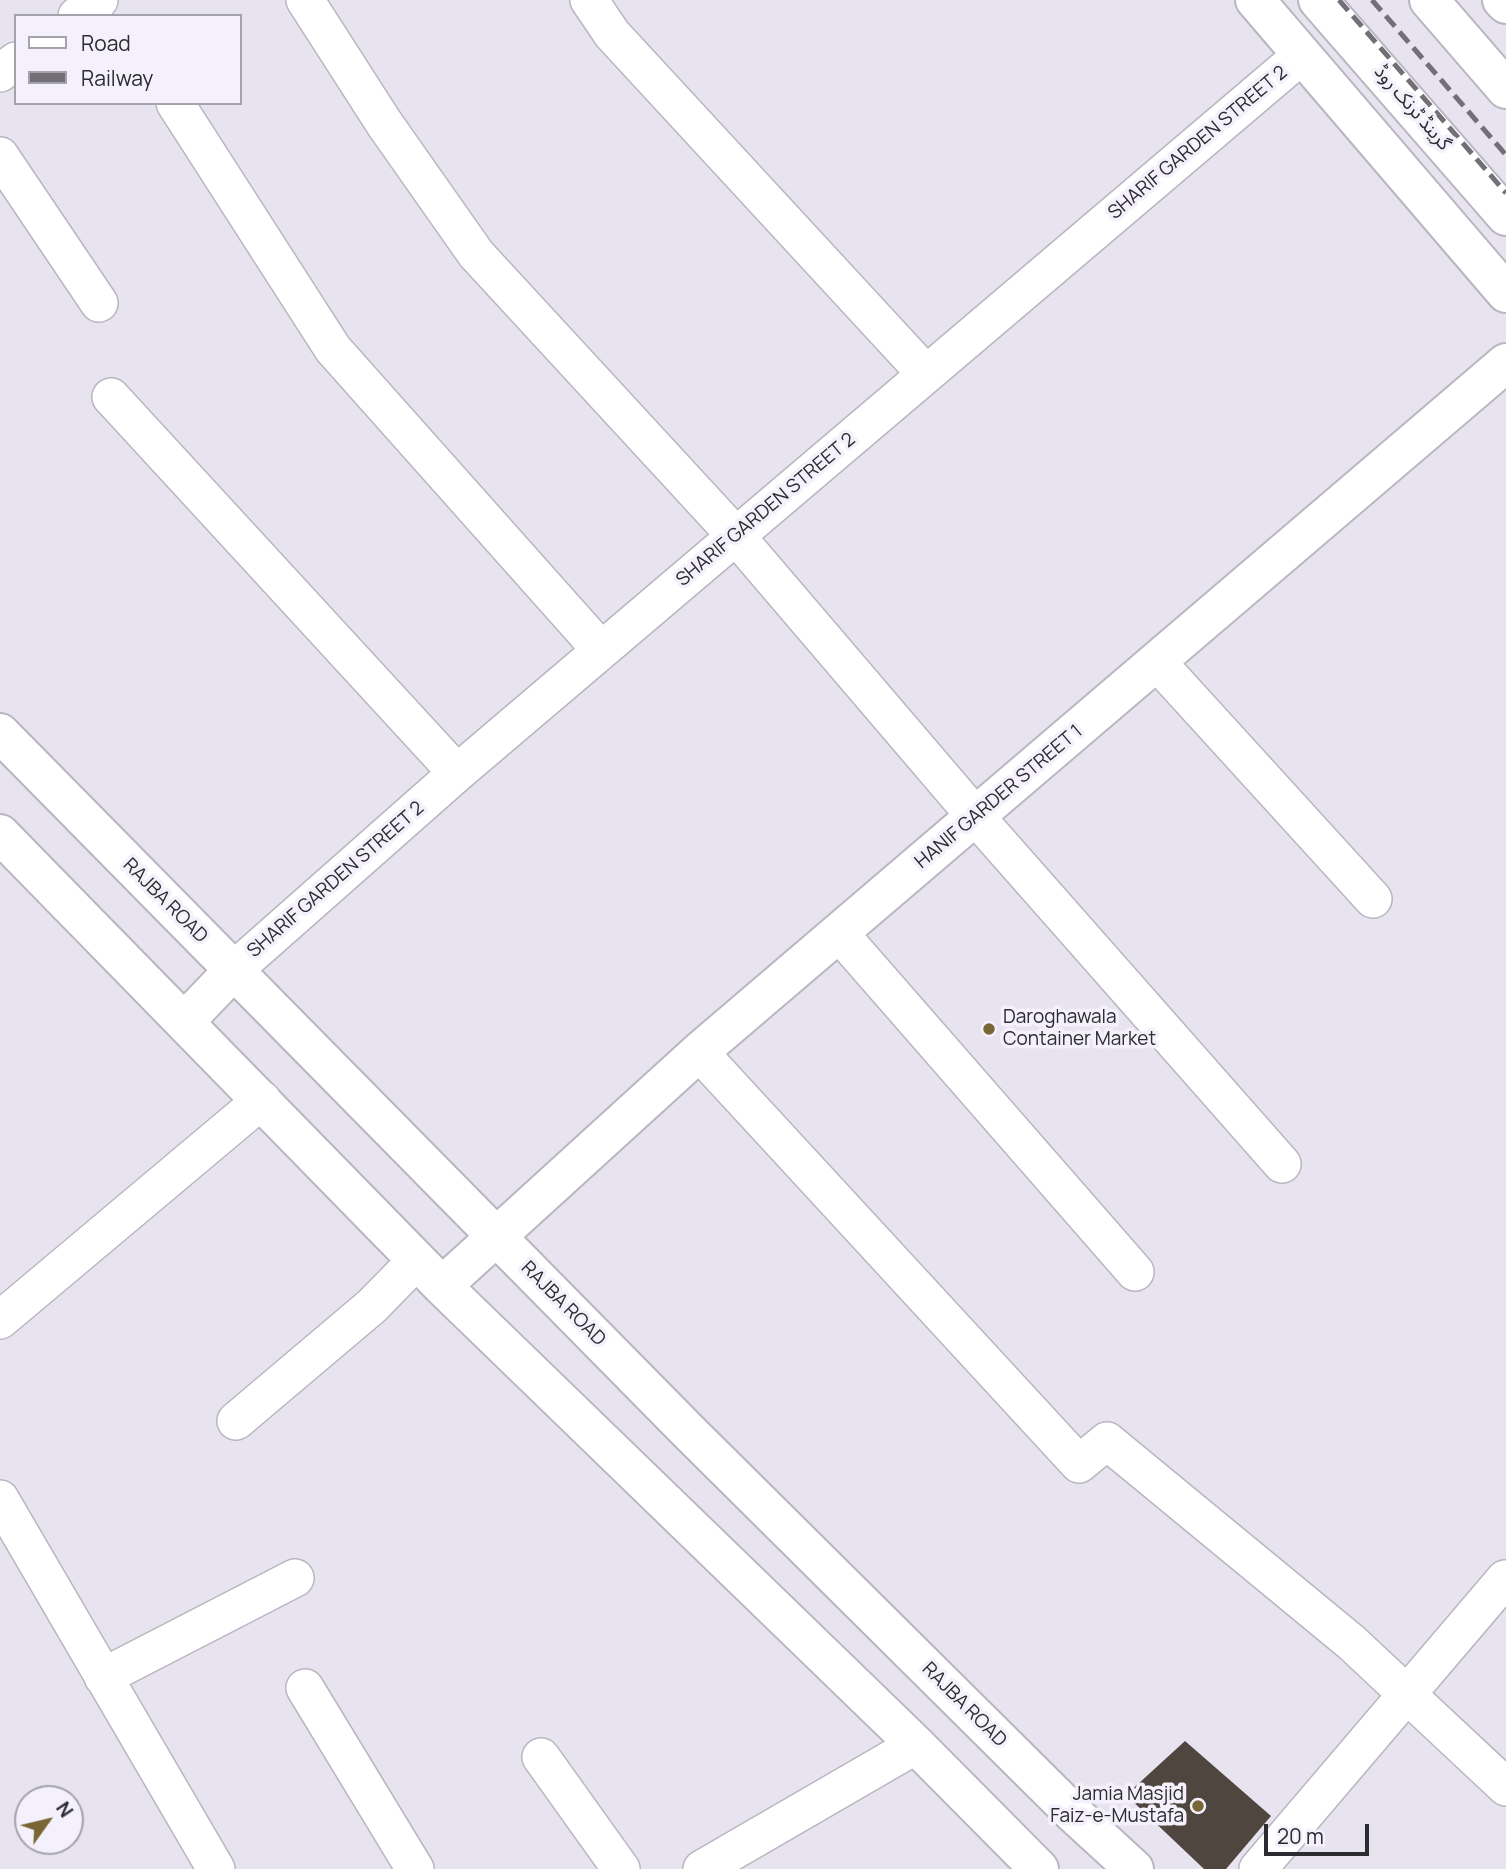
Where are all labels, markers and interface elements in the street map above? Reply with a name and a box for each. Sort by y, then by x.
legend [14,14,242,105]
text: Road [81,29,131,57]
street label: SHARIF GARDEN STREET 2 [1104,61,1292,225]
street label: گرینڈ ٹرنک روڈ [1369,61,1455,155]
text: Railway [81,64,153,92]
street label: SHARIF GARDEN STREET 2 [672,428,860,592]
street label: HANIF GARDER STREET 1 [911,720,1087,874]
street label: SHARIF GARDEN STREET 2 [243,797,429,963]
street label: RAJBA ROAD [118,854,212,948]
place label: Daroghawala Container Market [1003,1007,1156,1051]
marker: Daroghawala Container Market [981,1021,997,1037]
street label: RAJBA ROAD [516,1257,610,1351]
street label: RAJBA ROAD [917,1658,1011,1752]
place label: Jamia Masjid Faiz-e-Mustafa [1050,1784,1184,1828]
north arrow [14,1785,84,1855]
text: N [50,1796,79,1822]
marker: Jamia Masjid Faiz-e-Mustafa [1190,1798,1206,1814]
scale bar [1268,1810,1373,1854]
text: 20 m [1277,1822,1324,1850]

